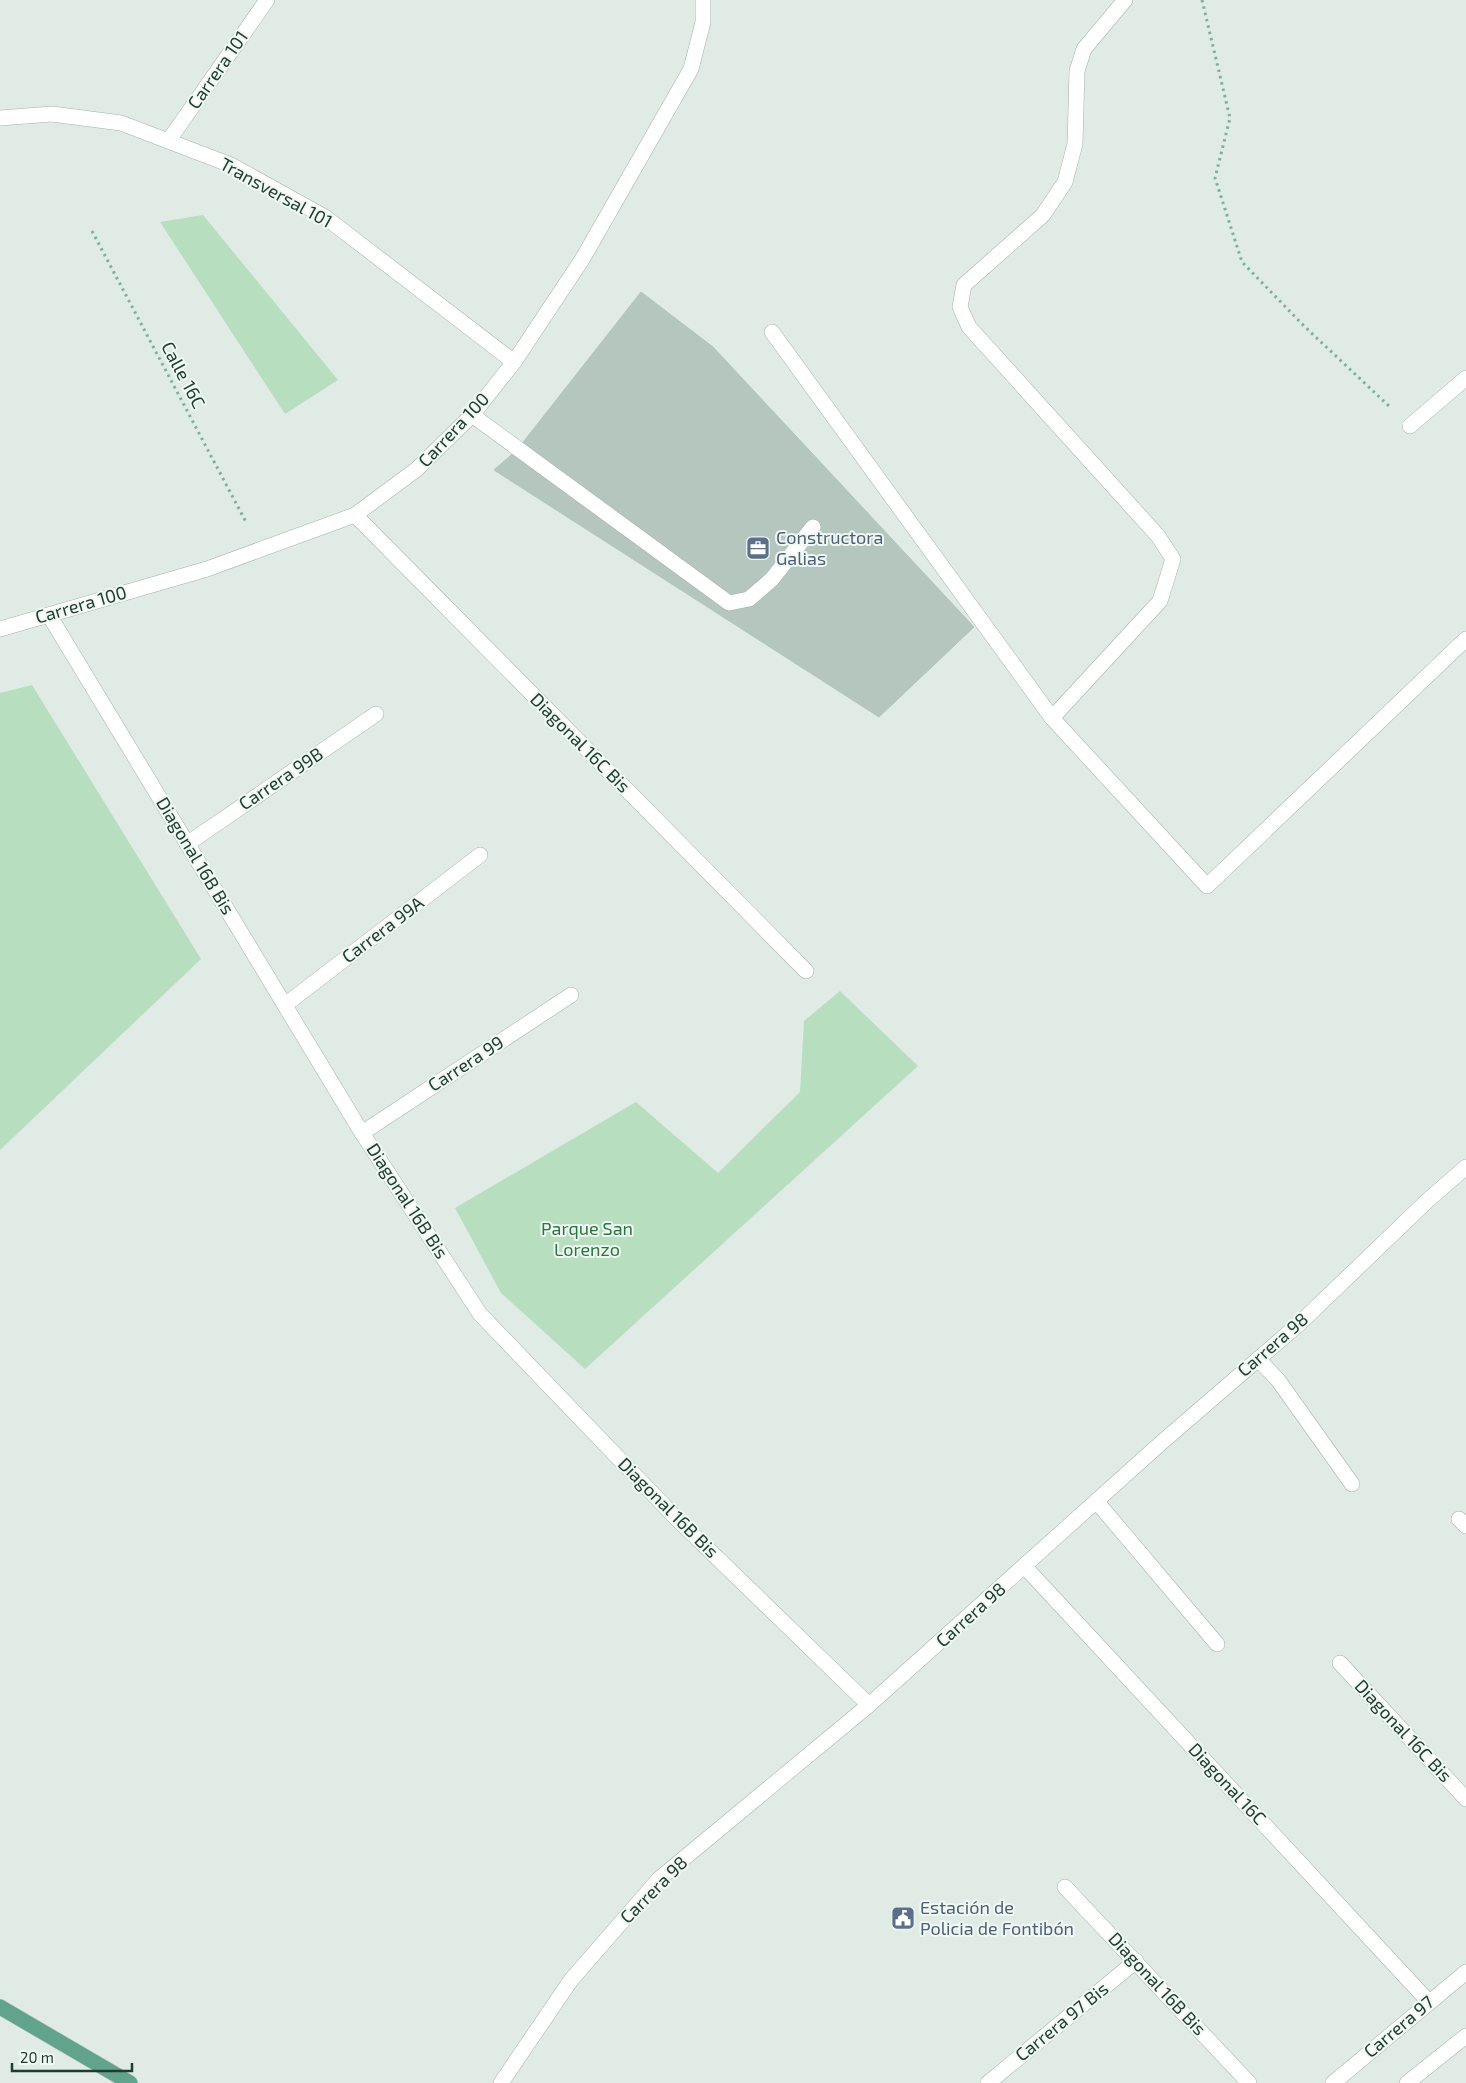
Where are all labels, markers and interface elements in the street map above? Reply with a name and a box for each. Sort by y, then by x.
street label: Carrera 101 [182,26,252,113]
street label: Transversal 101 [217,152,336,232]
street label: Calle 16C [157,337,211,412]
street label: Carrera 100 [413,387,493,471]
place label: Constructora Galias [776,526,883,569]
office icon: Constructora Galias [745,535,771,561]
street label: Carrera 100 [33,581,129,628]
street label: Diagonal 16C Bis [526,688,635,797]
street label: Carrera 99B [234,742,327,814]
street label: Diagonal 16B Bis [152,793,240,918]
street label: Carrera 99A [337,891,428,967]
street label: Carrera 99 [424,1031,507,1096]
street label: Diagonal 16B Bis [362,1139,453,1262]
park label: Parque San Lorenzo [541,1217,633,1260]
street label: Carrera 98 [1233,1308,1312,1381]
street label: Diagonal 16B Bis [614,1452,724,1562]
street label: Carrera 98 [931,1577,1010,1651]
street label: Diagonal 16C Bis [1351,1674,1457,1786]
street label: Diagonal 16C [1184,1738,1271,1829]
street label: Carrera 98 [615,1851,692,1928]
place label: Estación de Policia de Fontibón [920,1896,1074,1939]
public building icon: Estación de Policia de Fontibón [890,1905,916,1931]
street label: Diagonal 16B Bis [1104,1927,1211,2040]
street label: Carrera 97 Bis [1010,1977,1112,2065]
street label: Carrera 97 [1359,1991,1438,2062]
scale bar [12,2040,132,2072]
text: 20 m [20,2048,54,2066]

